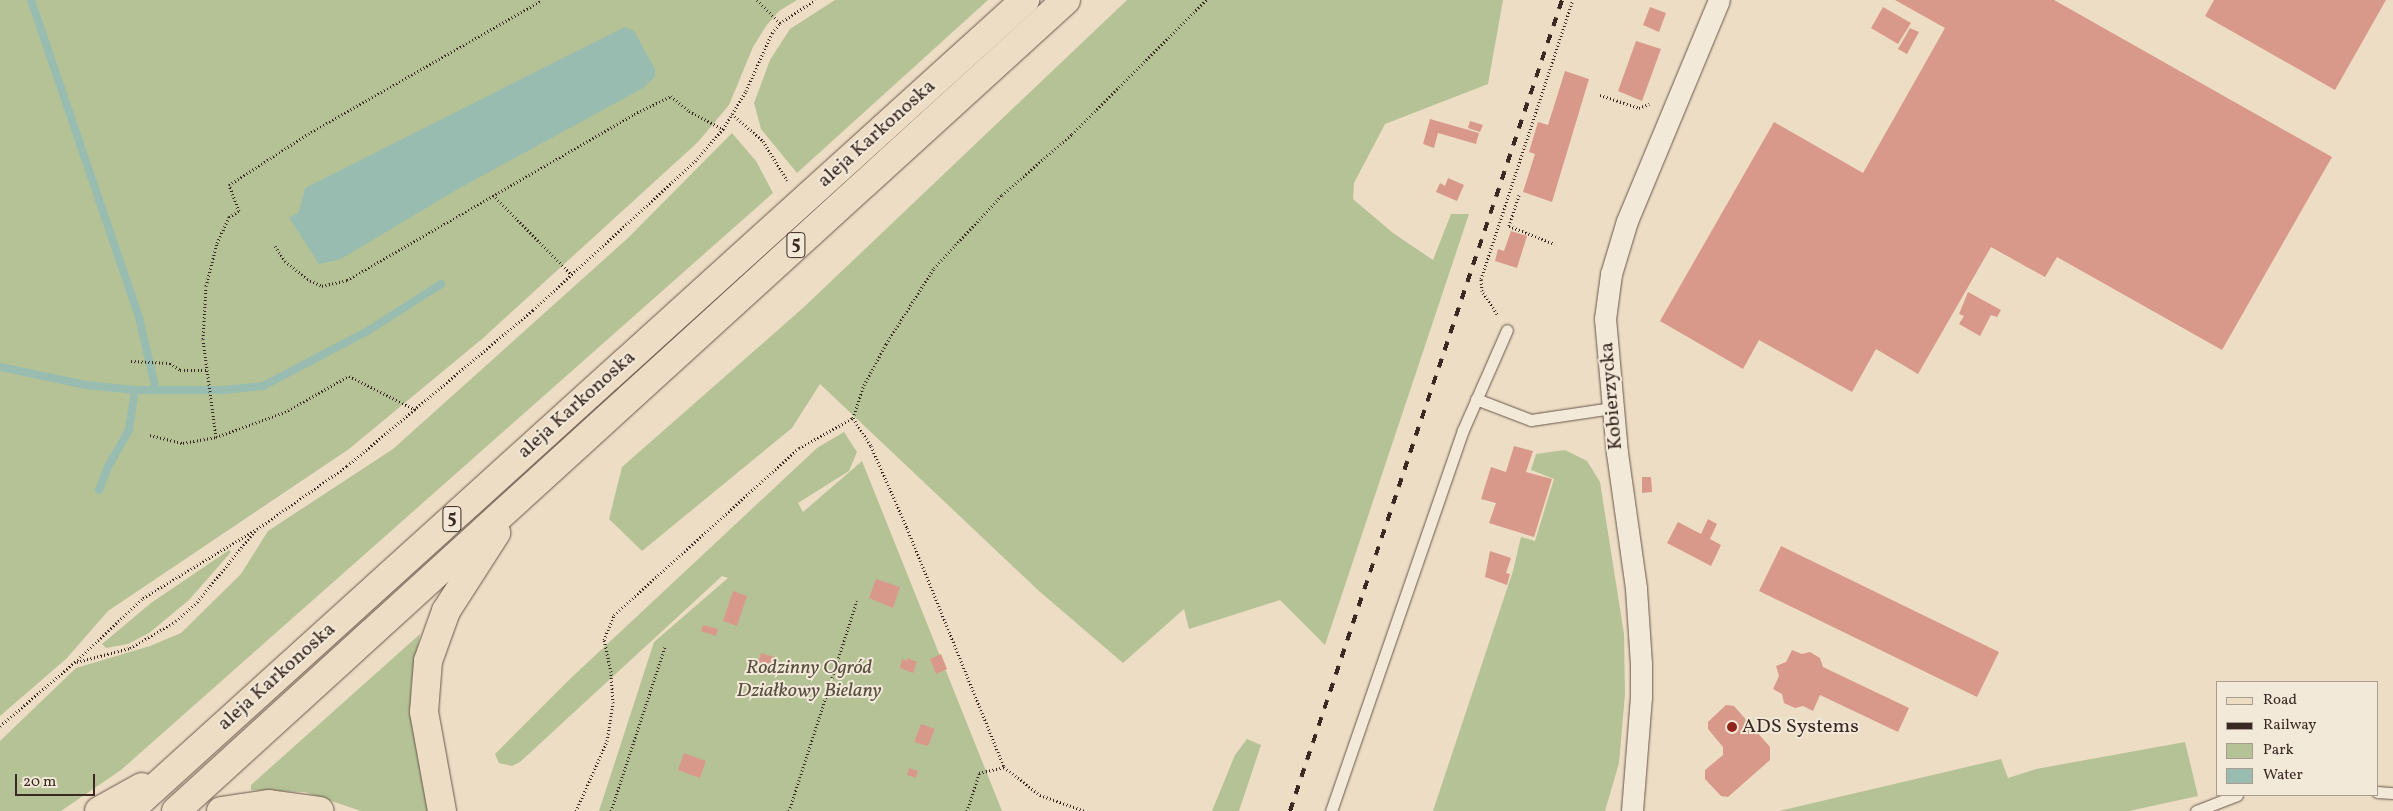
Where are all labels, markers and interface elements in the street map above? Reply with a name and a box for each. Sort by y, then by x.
street label: aleja Karkonoska [813,75,941,193]
road number: 5 [786,228,806,262]
street label: Kobierzycka [1595,341,1629,451]
street label: aleja Karkonoska [513,346,641,464]
road number: 5 [442,502,462,536]
street label: aleja Karkonoska [213,618,341,736]
park label: Rodzinny Ogród Działkowy Bielany [736,657,882,704]
legend [2216,681,2378,796]
text: Road [2263,690,2297,711]
place label: ADS Systems [1742,715,1859,739]
text: Railway [2263,715,2316,736]
marker: ADS Systems [1726,721,1738,733]
text: Park [2263,740,2294,761]
scale bar [18,764,98,796]
text: Water [2263,765,2303,786]
text: 20 m [23,772,56,793]

